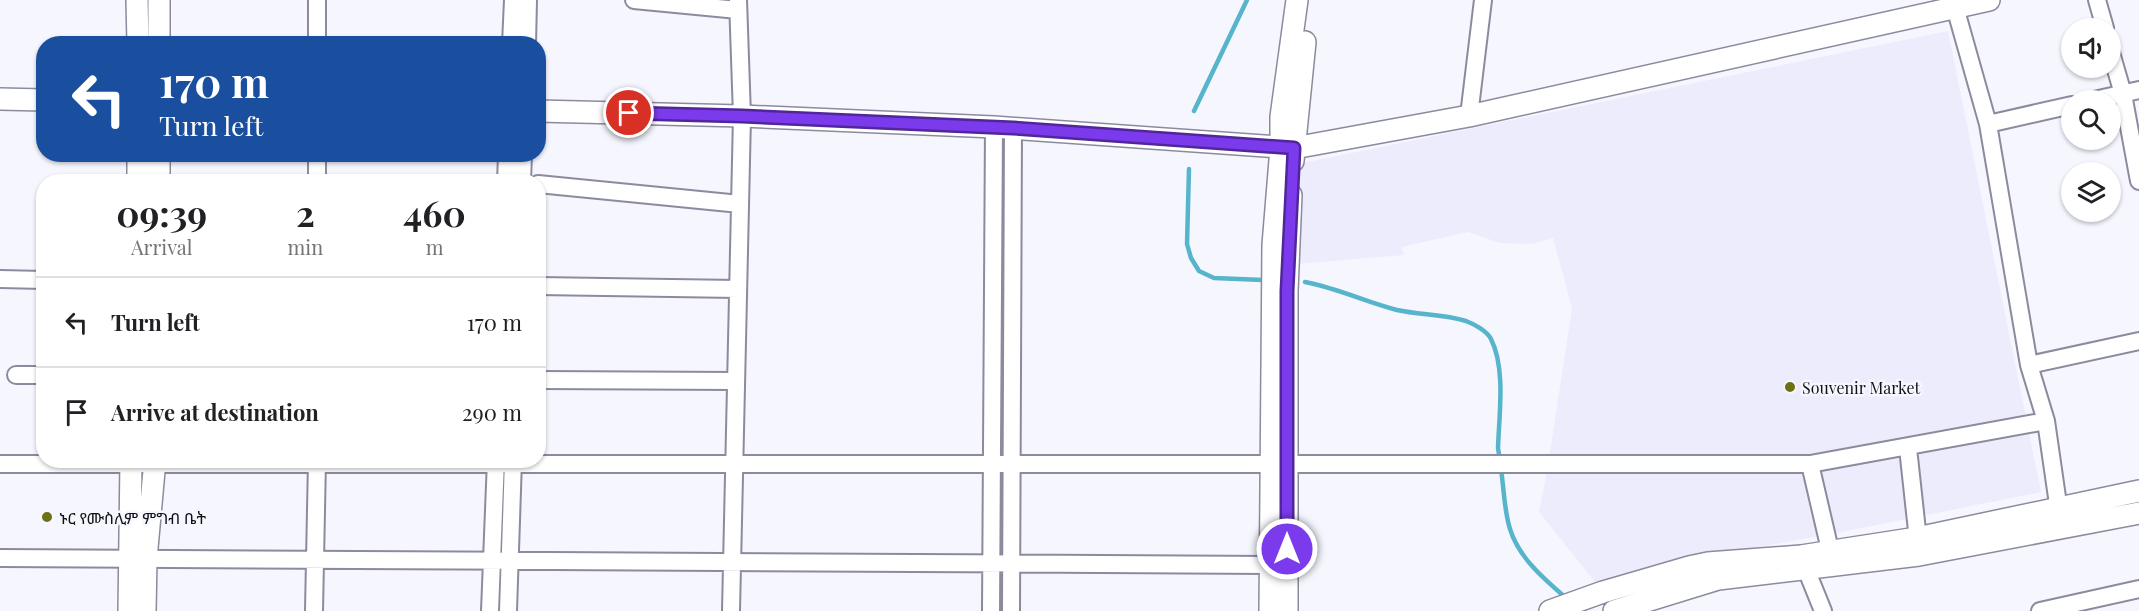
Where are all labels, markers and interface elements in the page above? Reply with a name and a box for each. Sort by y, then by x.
map controls [2061,18,2121,222]
button: sound [2061,18,2121,78]
text: 170 m [159,53,269,109]
icon: left [60,60,138,138]
pin [603,87,654,138]
button: search [2061,90,2121,150]
icon: arrive [612,96,645,129]
text: Turn left [159,107,263,143]
button: layers [2061,162,2121,222]
text: 09:39 [116,188,207,236]
text: 2 [296,188,315,236]
text: 460 [403,188,466,236]
text: Arrival [131,233,193,260]
text: min [288,233,323,260]
text: m [426,233,443,260]
icon: left [60,306,93,339]
text: Turn left [111,307,200,337]
text: 170 m [467,307,522,337]
place label: Souvenir Market [1802,377,1921,398]
marker: Souvenir Market [1783,380,1797,394]
icon: arrive [60,396,93,429]
text: Arrive at destination [111,397,319,427]
text: 290 m [462,397,522,427]
place label: ኑር የሙስሊም ምግብ ቤት [59,507,206,528]
marker: ኑር የሙስሊም ምግብ ቤት [40,510,54,524]
position arrow [1255,517,1319,581]

